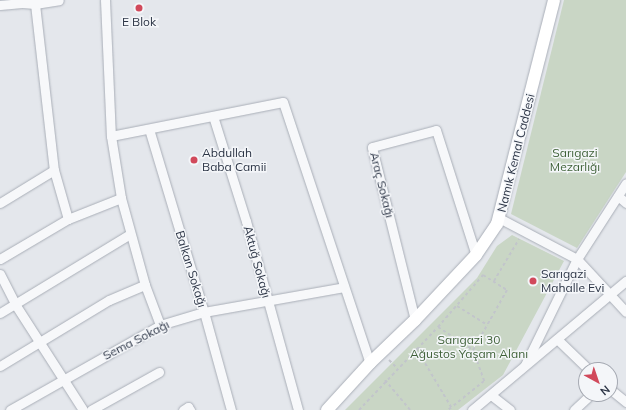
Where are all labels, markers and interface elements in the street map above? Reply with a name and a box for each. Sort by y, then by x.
marker: E Blok [134,3,144,13]
place label: E Blok [122,15,156,29]
street label: Namık Kemal Caddesi [494,92,538,214]
place label: Abdullah Baba Camii [202,146,266,174]
park label: Sarıgazi Mezarlığı [550,146,600,174]
street label: Araç Sokağı [367,151,397,219]
marker: Abdullah Baba Camii [189,155,199,165]
street label: Aktuğ Sokağı [240,224,274,300]
street label: Balkan Sokağı [173,229,209,309]
place label: Sarıgazi Mahalle Evi [541,267,604,295]
marker: Sarıgazi Mahalle Evi [528,276,538,286]
street label: Sema Sokağı [100,317,172,363]
park label: Sarıgazi 30 Ağustos Yaşam Alanı [410,333,528,361]
north arrow [578,362,618,402]
text: N [597,382,613,398]

